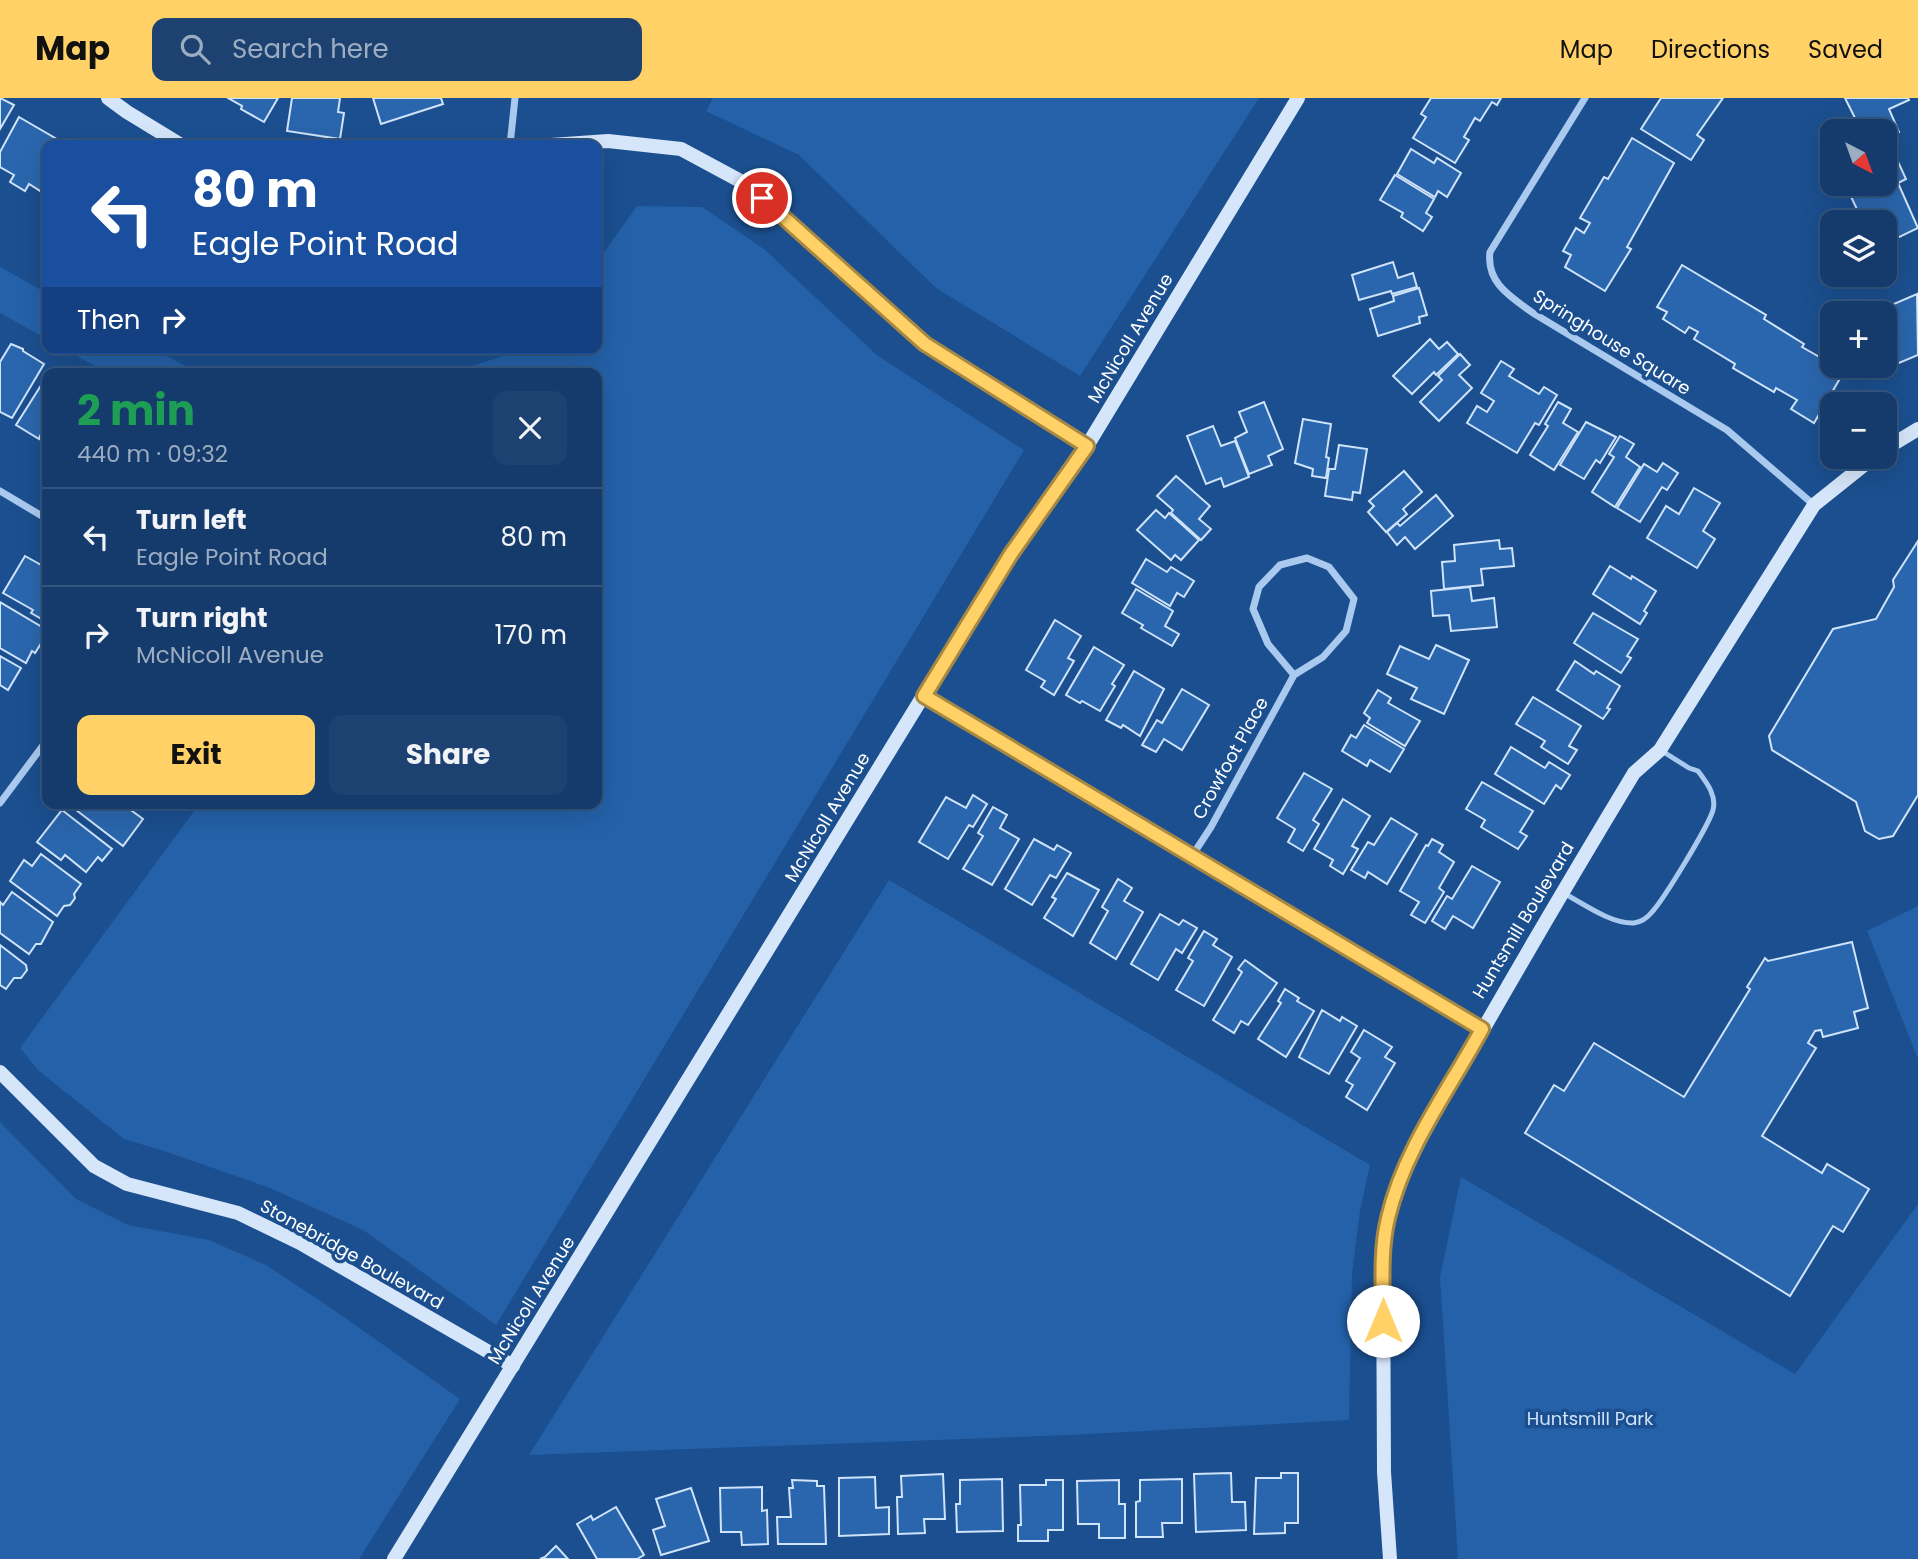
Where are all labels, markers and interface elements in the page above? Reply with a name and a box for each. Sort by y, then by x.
search box [152,18,642,81]
text: Map [35,25,110,72]
icon: search [176,30,214,68]
text: Search here [232,31,389,67]
text: Map [1560,33,1613,66]
text: Directions [1651,33,1770,66]
text: Saved [1808,33,1883,66]
north arrow [1820,119,1897,196]
map controls [1820,119,1897,469]
text: 80 m [192,156,318,224]
icon: left [77,168,168,259]
pin [732,168,792,228]
icon: arrive [743,179,781,217]
button: layers [1820,210,1897,287]
text: Eagle Point Road [192,221,459,266]
street label: McNicoll Avenue [1081,268,1179,408]
street label: Springhouse Square [1528,283,1696,401]
icon: right [154,301,192,339]
button: + [1820,301,1897,378]
text: Then [77,302,140,338]
text: 2 min [77,381,195,440]
button: close [493,391,567,465]
button: − [1820,392,1897,469]
text: 440 m · 09:32 [77,438,228,470]
text: Turn left [136,502,247,538]
icon: left [77,518,115,556]
text: 80 m [501,519,567,555]
text: Eagle Point Road [136,541,328,573]
text: Turn right [136,600,268,636]
icon: right [77,616,115,654]
text: 170 m [494,617,567,653]
text: McNicoll Avenue [136,639,324,671]
street label: Crowfoot Place [1186,692,1274,824]
button: Exit [77,715,315,795]
button: Share [329,715,567,795]
street label: McNicoll Avenue [778,747,876,887]
street label: Huntsmill Boulevard [1466,837,1580,1003]
street label: Stonebridge Boulevard [256,1193,448,1315]
street label: McNicoll Avenue [481,1231,581,1369]
position arrow [1346,1284,1420,1358]
park label: Huntsmill Park [1527,1406,1654,1431]

